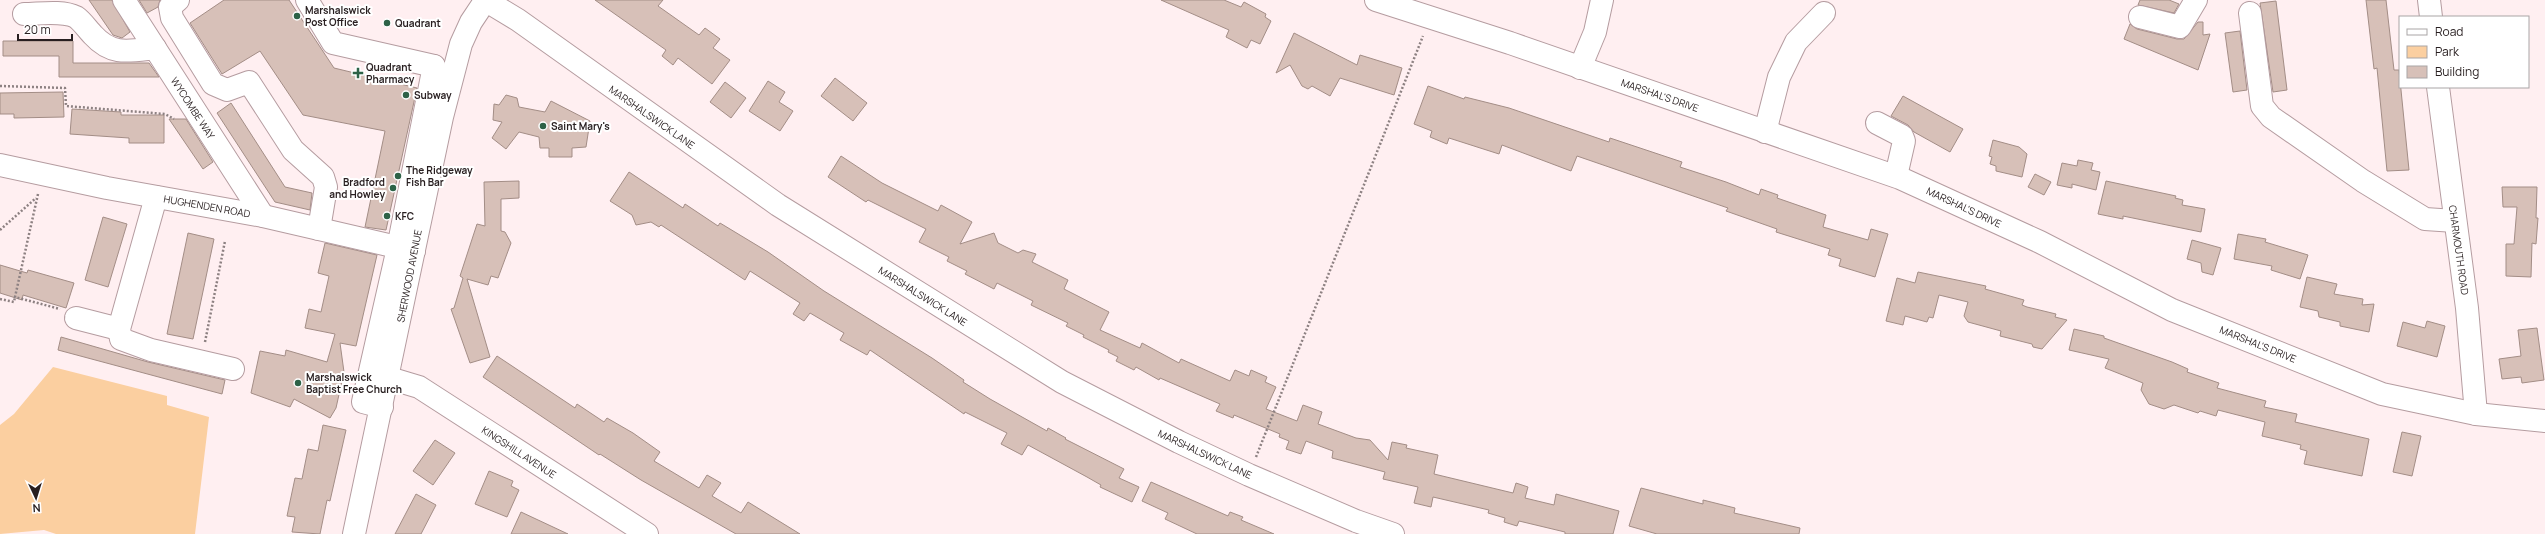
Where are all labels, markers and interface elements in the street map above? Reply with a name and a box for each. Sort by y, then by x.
place label: Marshalswick Post Office [305,3,371,29]
marker: Marshalswick Post Office [292,11,302,21]
scale bar [18,16,72,42]
place label: Quadrant [395,16,441,30]
legend [2399,16,2529,88]
marker: Quadrant [382,18,392,28]
text: 20 m [24,21,51,38]
text: Road [2435,23,2463,40]
text: Park [2435,43,2460,60]
place label: Quadrant Pharmacy [366,60,415,86]
text: Building [2435,63,2479,80]
marker: Quadrant Pharmacy [353,68,363,78]
street label: WYCOMBE WAY [168,74,218,142]
street label: MARSHAL'S DRIVE [1619,75,1701,115]
street label: MARSHALSWICK LANE [606,82,698,152]
place label: Subway [414,88,452,102]
marker: Subway [401,90,411,100]
place label: Saint Mary's [551,119,610,133]
marker: Saint Mary's [538,121,548,131]
place label: The Ridgeway Fish Bar [406,163,473,189]
marker: The Ridgeway Fish Bar [393,171,403,181]
place label: Bradford and Howley [329,175,385,201]
marker: Bradford and Howley [388,183,398,193]
street label: MARSHAL'S DRIVE [1924,183,2004,231]
street label: HUGHENDEN ROAD [162,191,252,221]
street label: CHARMOUTH ROAD [2446,204,2472,296]
place label: KFC [395,209,414,223]
marker: KFC [382,211,392,221]
street label: SHERWOOD AVENUE [393,228,425,324]
street label: MARSHALSWICK LANE [876,263,970,329]
street label: MARSHAL'S DRIVE [2218,322,2299,366]
place label: Marshalswick Baptist Free Church [306,370,402,396]
marker: Marshalswick Baptist Free Church [293,378,303,388]
street label: KINGSHILL AVENUE [479,423,559,481]
street label: MARSHALSWICK LANE [1156,426,1254,482]
north arrow [16,478,56,518]
text: N [32,501,41,516]

